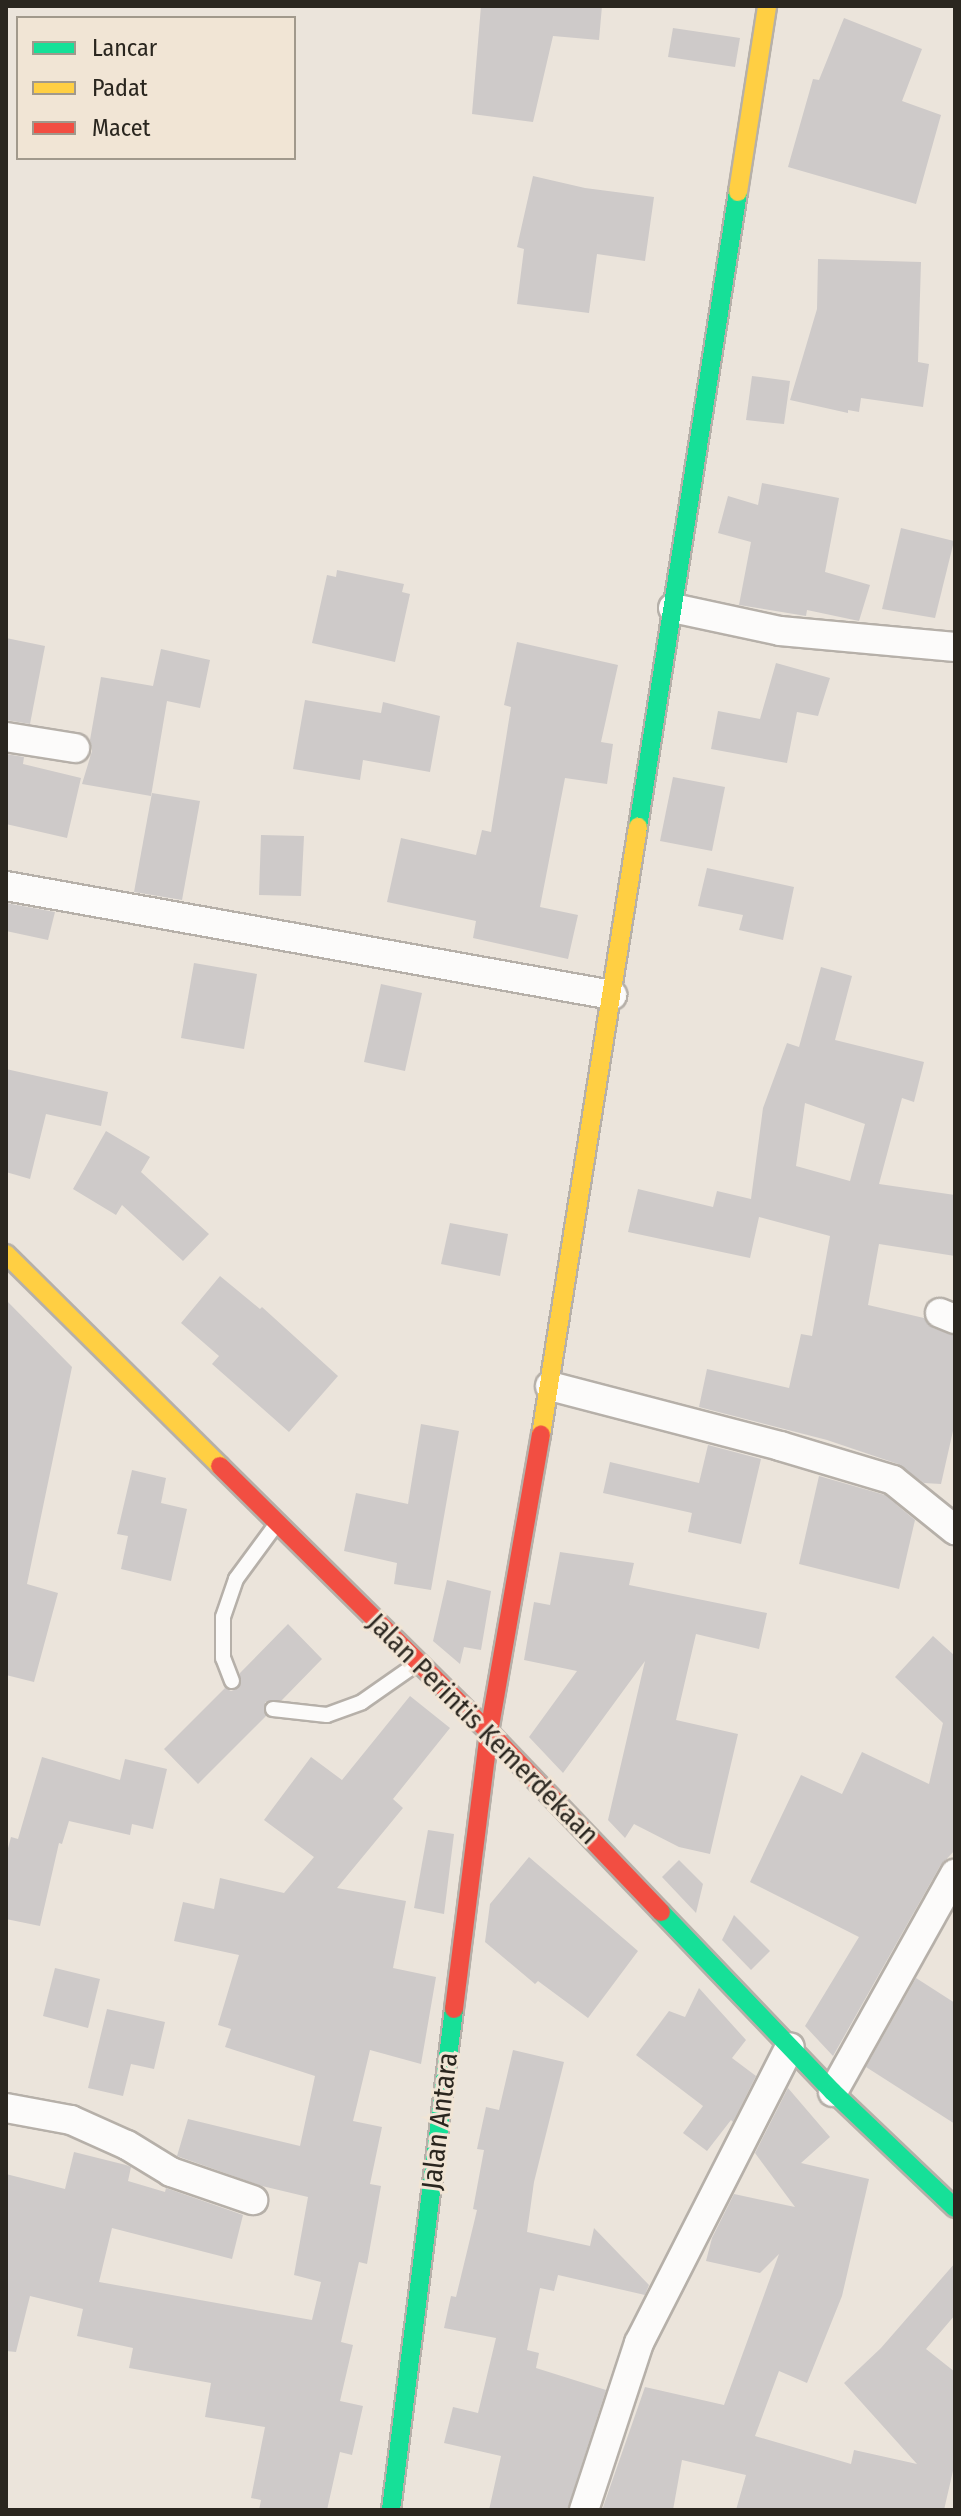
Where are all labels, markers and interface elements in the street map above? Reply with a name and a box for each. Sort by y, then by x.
legend [16,16,296,160]
text: Lancar [92,34,157,62]
text: Padat [92,74,148,102]
text: Macet [92,114,150,142]
street label: Jalan Perintis Kemerdekaan [360,1606,606,1852]
street label: Jalan Antara [415,2050,465,2192]

